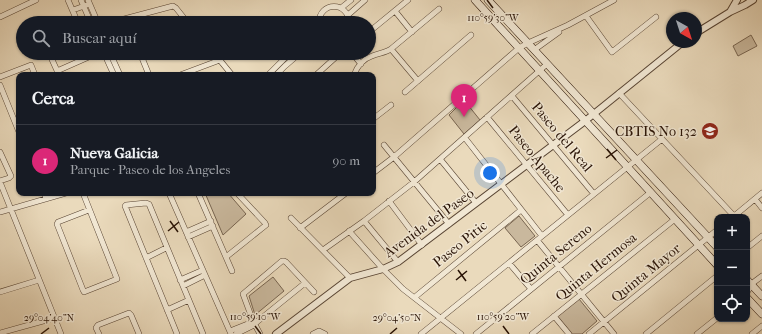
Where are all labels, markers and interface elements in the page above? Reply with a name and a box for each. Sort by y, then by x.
text: 110°59'30"W [467,12,520,24]
north arrow [666,12,702,48]
search box [16,16,376,60]
icon: search [30,27,52,49]
text: Buscar aquí [62,29,137,47]
pin: 1 [451,84,477,117]
text: Cerca [32,88,74,108]
street label: Paseo del Real [528,99,596,175]
school or university icon: CBTIS No 132 [700,121,720,141]
street label: Paseo Apache [505,122,569,196]
place label: CBTIS No 132 [615,123,697,140]
text: Nueva Galicia [70,144,158,162]
text: 1 [43,153,47,168]
text: 90 m [332,153,360,168]
text: Parque · Paseo de los Angeles [70,162,230,177]
your location [480,163,500,183]
street label: Avenida del Paseo [380,185,477,262]
map controls [714,214,750,322]
button: + [714,214,750,250]
street label: Paseo Pitic [430,217,490,271]
street label: Quinta Sereno [517,220,595,288]
street label: Quinta Hermosa [552,229,640,305]
street label: Quinta Mayor [608,240,684,306]
button: − [714,250,750,286]
button: locate [714,286,750,322]
text: 110°59'10"W [230,311,282,323]
text: 110°59'20"W [477,311,530,323]
text: 29°04'40"N [24,312,75,324]
text: 29°04'50"N [373,312,422,324]

